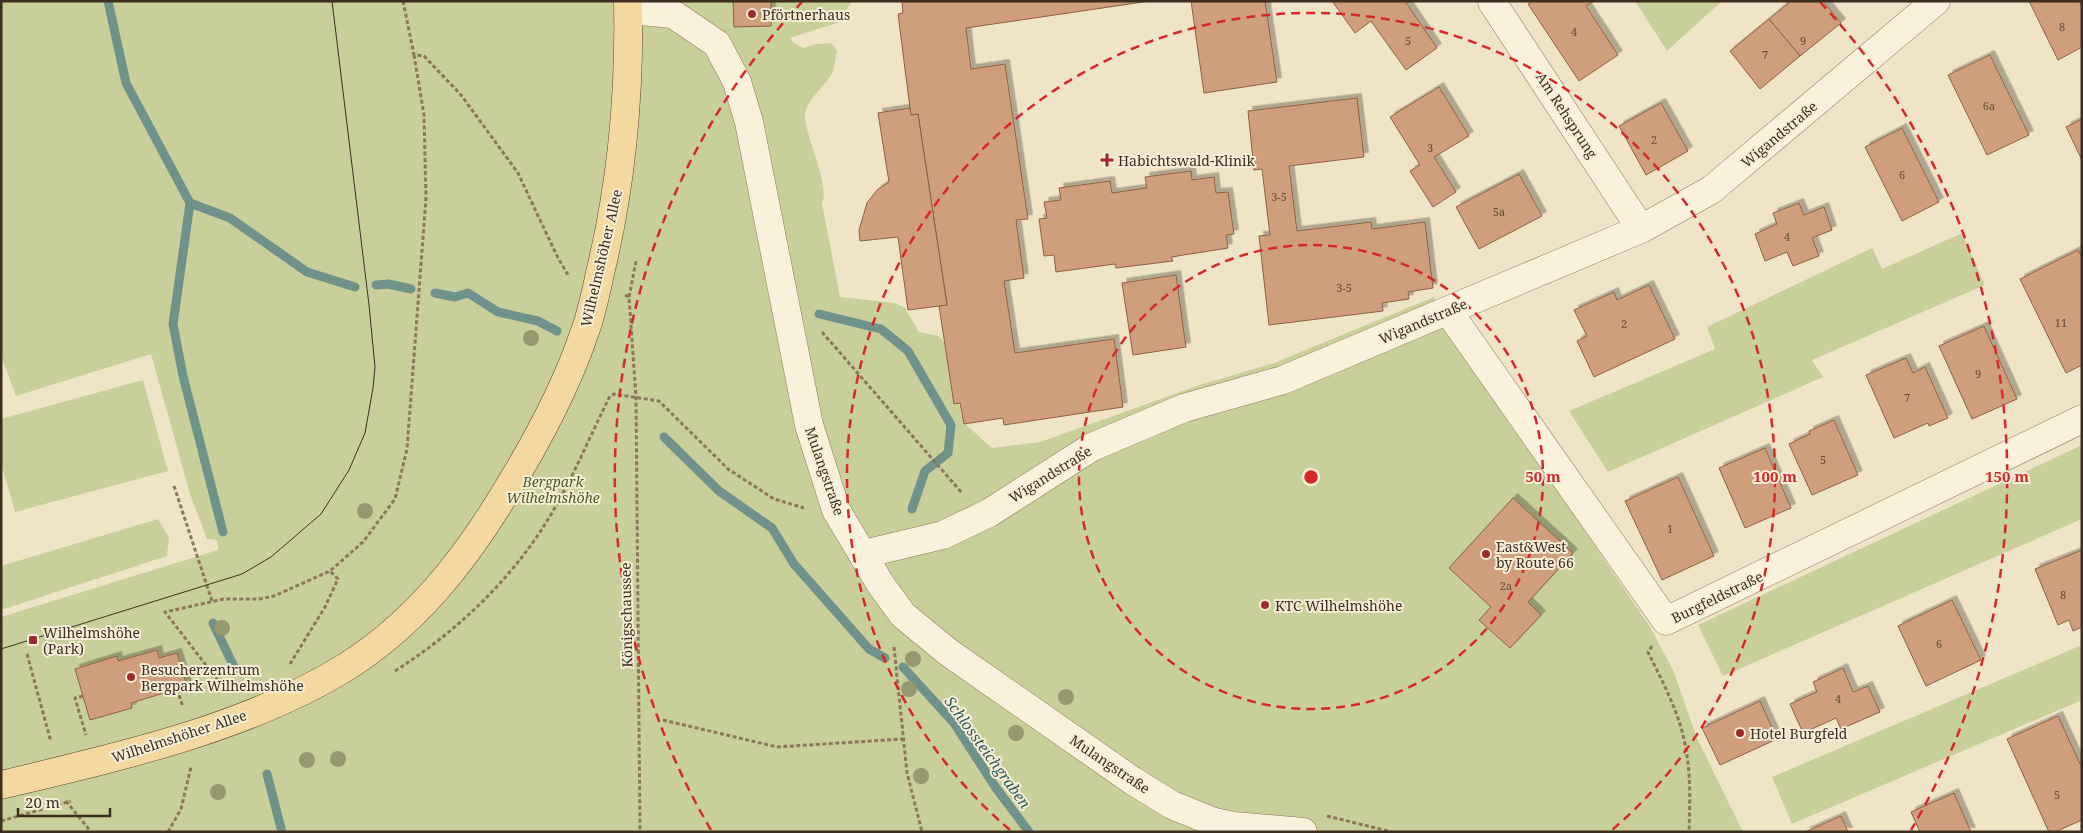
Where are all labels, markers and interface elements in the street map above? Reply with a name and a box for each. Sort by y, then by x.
place label: Pförtnerhaus [762,5,850,24]
marker: Pförtnerhaus [746,8,758,20]
house number: 8 [2059,19,2065,34]
house number: 4 [1571,24,1577,39]
house number: 5 [1405,33,1411,48]
house number: 9 [1800,33,1806,48]
house number: 7 [1762,47,1768,62]
street label: Am Rehsprung [1532,68,1602,162]
street label: Wigandstraße [1737,96,1821,172]
house number: 6a [1983,98,1995,113]
house number: 2 [1651,132,1657,147]
house number: 3 [1427,140,1433,155]
place label: Habichtswald-Klinik [1118,151,1255,170]
marker: Habichtswald-Klinik [1100,153,1114,167]
house number: 6 [1899,167,1905,182]
street label: Wilhelmshöher Allee [576,187,626,329]
house number: 3-5 [1271,189,1287,204]
house number: 5a [1493,204,1505,219]
house number: 4 [1784,229,1790,244]
house number: 3-5 [1336,280,1352,295]
street label: Wigandstraße [1376,294,1470,348]
house number: 11 [2055,315,2067,330]
house number: 2 [1621,316,1627,331]
house number: 9 [1975,366,1981,381]
house number: 7 [1904,390,1910,405]
street label: Mulangstraße [801,424,849,518]
street label: Wigandstraße [1005,441,1095,507]
house number: 5 [1820,452,1826,467]
text: 50 m [1525,466,1561,486]
text: 100 m [1753,466,1797,486]
text: 150 m [1985,466,2029,486]
centre of rings [1302,468,1320,486]
park label: Bergpark Wilhelmshöhe [506,472,600,507]
house number: 1 [1667,521,1673,536]
place label: East&West by Route 66 [1496,537,1574,572]
marker: East&West by Route 66 [1480,548,1492,560]
street label: Königschaussee [616,562,636,668]
street label: Burgfeldstraße [1668,567,1766,627]
house number: 2a [1500,578,1512,593]
house number: 8 [2060,587,2066,602]
place label: KTC Wilhelmshöhe [1275,596,1402,615]
marker: KTC Wilhelmshöhe [1259,599,1271,611]
place label: Wilhelmshöhe (Park) [43,623,140,658]
marker: Wilhelmshöhe (Park) [27,634,39,646]
house number: 6 [1936,636,1942,651]
place label: Besucherzentrum Bergpark Wilhelmshöhe [141,660,304,695]
marker: Besucherzentrum Bergpark Wilhelmshöhe [125,671,137,683]
house number: 4 [1835,691,1841,706]
water label: Schlossteichgraben [941,692,1035,812]
street label: Wilhelmshöher Allee [109,705,249,767]
place label: Hotel Burgfeld [1750,724,1848,743]
marker: Hotel Burgfeld [1734,727,1746,739]
street label: Mulangstraße [1066,730,1154,798]
scale bar [18,786,110,818]
house number: 5 [2054,787,2060,802]
text: 20 m [25,792,60,812]

